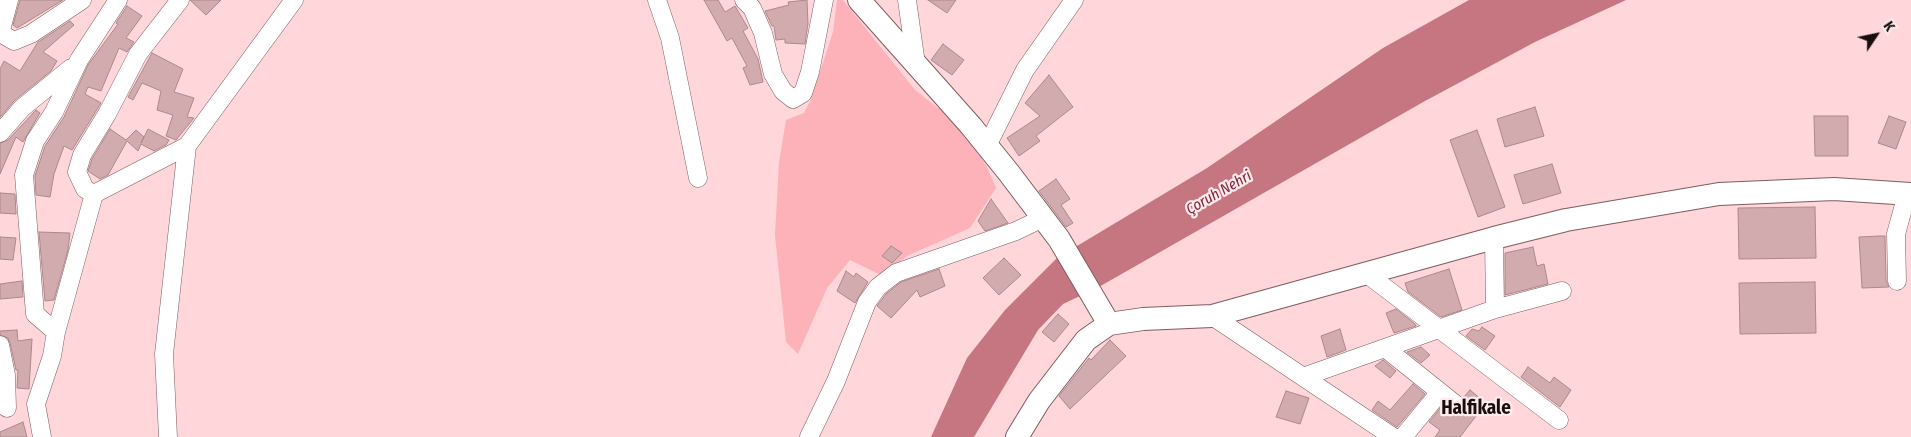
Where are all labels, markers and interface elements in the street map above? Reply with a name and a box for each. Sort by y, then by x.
north arrow [1851,10,1901,60]
text: K [1880,18,1898,34]
water label: Çoruh Nehri [1183,167,1255,219]
district label: Halfikale [1441,398,1511,420]

